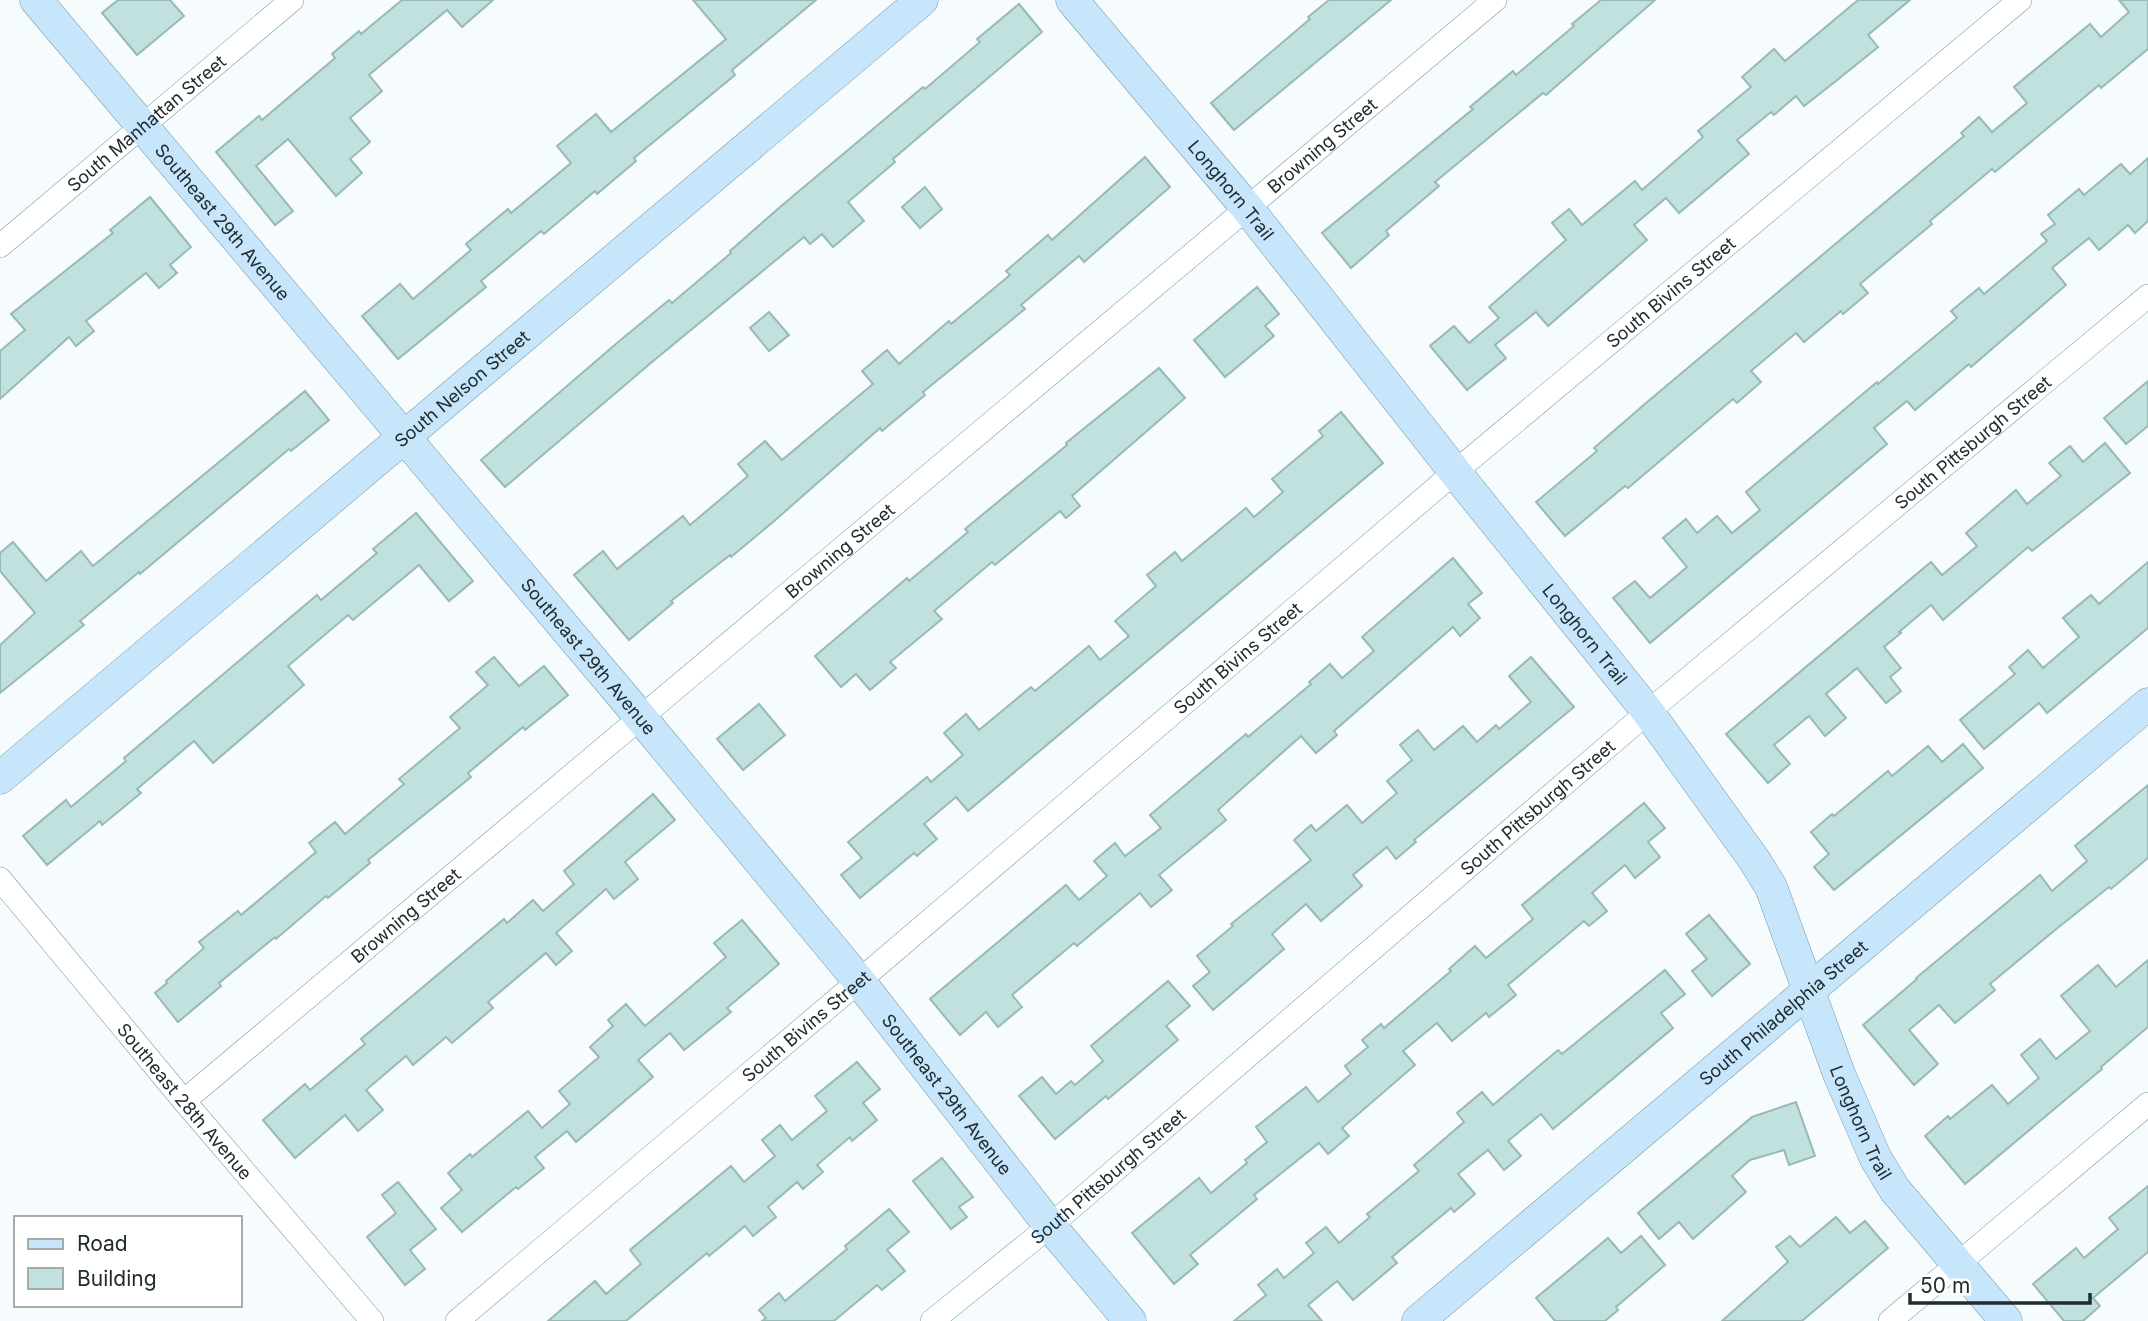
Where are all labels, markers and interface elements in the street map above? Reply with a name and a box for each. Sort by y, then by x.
street label: South Manhattan Street [63,50,230,196]
street label: Browning Street [1263,93,1381,197]
street label: Longhorn Trail [1184,136,1279,244]
street label: Southeast 29th Avenue [151,139,295,304]
street label: South Bivins Street [1602,232,1739,352]
street label: South Nelson Street [390,326,533,451]
street label: South Pittsburgh Street [1890,371,2055,513]
street label: Browning Street [781,499,898,602]
street label: Southeast 29th Avenue [517,574,661,739]
street label: Longhorn Trail [1539,580,1632,689]
street label: South Bivins Street [1169,597,1306,718]
street label: South Pittsburgh Street [1456,735,1619,879]
street label: Browning Street [346,863,464,967]
street label: South Philadelphia Street [1695,935,1871,1089]
street label: South Bivins Street [738,966,874,1086]
street label: Southeast 29th Avenue [878,1010,1016,1179]
street label: Southeast 28th Avenue [113,1019,257,1184]
street label: Longhorn Trail [1826,1063,1896,1183]
street label: South Pittsburgh Street [1026,1104,1190,1248]
legend [14,1216,242,1307]
text: Road [77,1231,128,1256]
scale bar [1910,1262,2090,1306]
text: Building [77,1266,157,1291]
text: 50 m [1920,1273,1970,1298]

